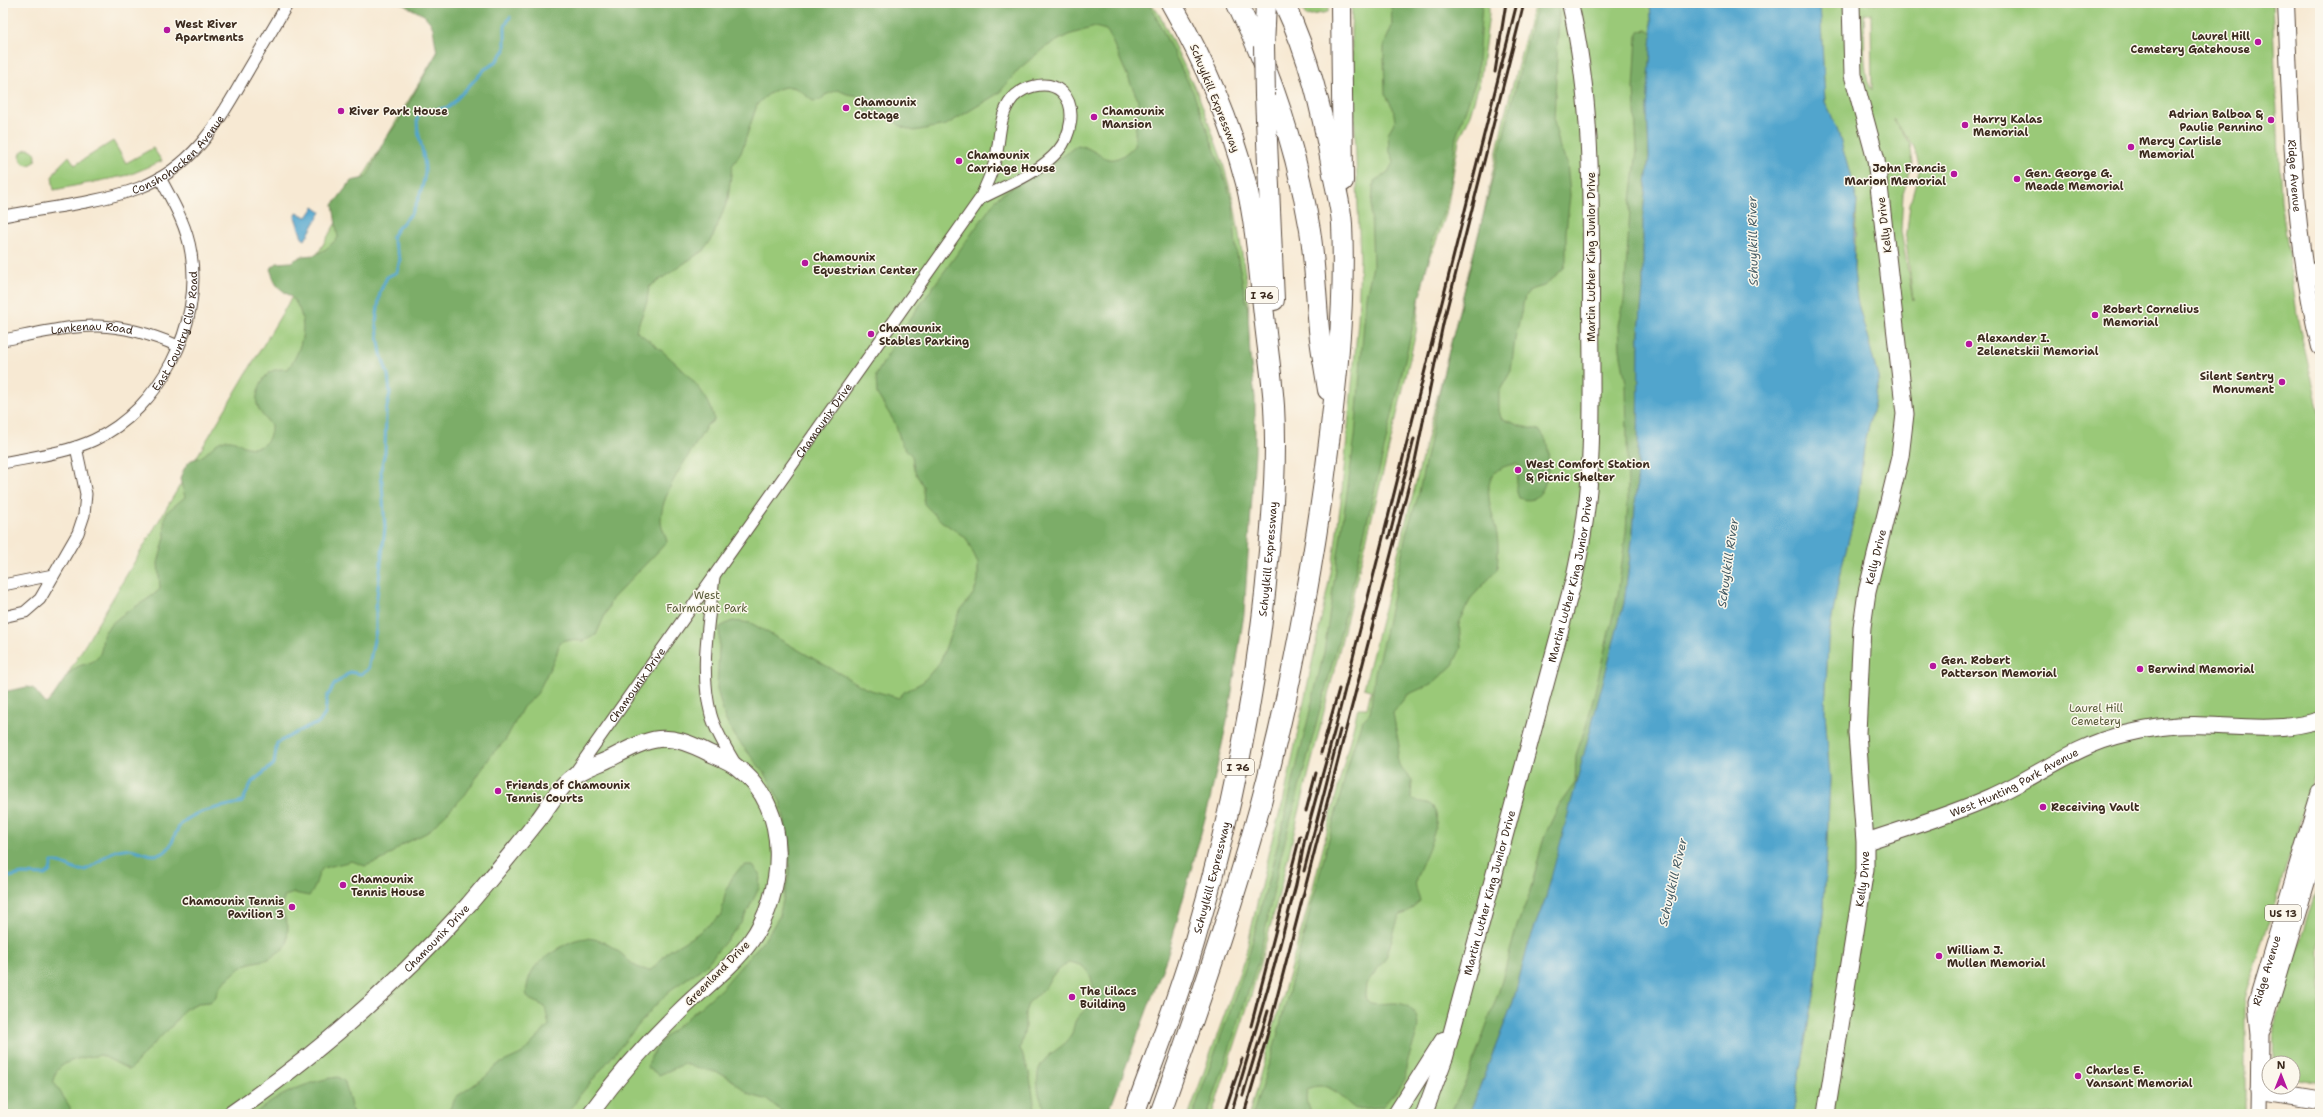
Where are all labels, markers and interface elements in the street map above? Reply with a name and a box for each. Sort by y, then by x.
place label: West River Apartments [175,17,244,45]
marker: West River Apartments [162,25,172,35]
place label: Laurel Hill Cemetery Gatehouse [2131,29,2250,57]
marker: Laurel Hill Cemetery Gatehouse [2253,37,2263,47]
street label: Schuylkill Expressway [1186,42,1243,155]
place label: Chamounix Cottage [854,95,916,123]
marker: Chamounix Cottage [841,103,851,113]
place label: River Park House [349,104,448,119]
place label: Chamounix Mansion [1102,104,1164,132]
marker: River Park House [336,106,346,116]
place label: Adrian Balboa & Paulie Pennino [2168,107,2263,135]
street label: Conshohocken Avenue [130,112,228,198]
marker: Chamounix Mansion [1089,112,1099,122]
place label: Harry Kalas Memorial [1973,112,2043,140]
marker: Adrian Balboa & Paulie Pennino [2266,115,2276,125]
marker: Harry Kalas Memorial [1960,120,1970,130]
place label: Mercy Carlisle Memorial [2139,134,2222,162]
street label: Ridge Avenue [2284,139,2305,213]
marker: Mercy Carlisle Memorial [2126,142,2136,152]
place label: Chamounix Carriage House [967,148,1056,176]
marker: Chamounix Carriage House [954,156,964,166]
place label: John Francis Marion Memorial [1845,161,1946,189]
place label: Gen. George G. Meade Memorial [2025,166,2124,194]
marker: John Francis Marion Memorial [1949,169,1959,179]
street label: Martin Luther King Junior Drive [1584,172,1599,342]
marker: Gen. George G. Meade Memorial [2012,174,2022,184]
water label: Schuylkill River [1744,196,1762,286]
street label: Kelly Drive [1874,196,1895,254]
place label: Chamounix Equestrian Center [813,250,918,278]
marker: Chamounix Equestrian Center [800,258,810,268]
street label: East Country Club Road [149,271,201,394]
road number: I 76 [1246,287,1278,303]
place label: Robert Cornelius Memorial [2103,302,2199,330]
marker: Robert Cornelius Memorial [2090,310,2100,320]
street label: Lankenau Road [50,319,134,339]
place label: Chamounix Stables Parking [879,321,969,349]
marker: Chamounix Stables Parking [866,329,876,339]
place label: Alexander I. Zelenetskii Memorial [1977,331,2099,359]
marker: Alexander I. Zelenetskii Memorial [1964,339,1974,349]
place label: Silent Sentry Monument [2200,369,2275,397]
marker: Silent Sentry Monument [2277,377,2287,387]
street label: Chamounix Drive [792,380,856,461]
place label: West Comfort Station & Picnic Shelter [1526,457,1650,485]
marker: West Comfort Station & Picnic Shelter [1513,465,1523,475]
street label: Martin Luther King Junior Drive [1545,495,1596,664]
street label: Schuylkill Expressway [1255,501,1281,617]
water label: Schuylkill River [1714,517,1742,609]
street label: Kelly Drive [1862,528,1890,586]
park label: West Fairmount Park [666,588,748,616]
street label: Chamounix Drive [606,645,669,726]
place label: Gen. Robert Patterson Memorial [1941,653,2057,681]
marker: Gen. Robert Patterson Memorial [1928,661,1938,671]
place label: Berwind Memorial [2148,662,2255,677]
marker: Berwind Memorial [2135,664,2145,674]
park label: Laurel Hill Cemetery [2069,701,2124,729]
street label: West Hunting Park Avenue [1948,745,2081,821]
road number: I 76 [1222,759,1254,775]
place label: Friends of Chamounix Tennis Courts [506,778,630,806]
marker: Friends of Chamounix Tennis Courts [493,786,503,796]
place label: Receiving Vault [2051,800,2140,815]
marker: Receiving Vault [2038,802,2048,812]
street label: Martin Luther King Junior Drive [1460,808,1519,977]
street label: Schuylkill Expressway [1190,820,1234,936]
water label: Schuylkill River [1655,836,1691,928]
street label: Kelly Drive [1852,851,1873,908]
place label: Chamounix Tennis House [351,872,425,900]
marker: Chamounix Tennis House [338,880,348,890]
place label: Chamounix Tennis Pavilion 3 [182,894,284,922]
street label: Chamounix Drive [401,901,473,976]
marker: Chamounix Tennis Pavilion 3 [287,902,297,912]
road number: US 13 [2265,905,2301,921]
street label: Ridge Avenue [2249,934,2285,1008]
street label: Greenland Drive [681,937,753,1009]
place label: William J. Mullen Memorial [1947,943,2046,971]
marker: William J. Mullen Memorial [1934,951,1944,961]
place label: The Lilacs Building [1080,984,1137,1012]
marker: The Lilacs Building [1067,992,1077,1002]
north arrow [2261,1055,2301,1095]
text: N [2277,1058,2286,1073]
place label: Charles E. Vansant Memorial [2086,1063,2193,1091]
marker: Charles E. Vansant Memorial [2073,1071,2083,1081]

